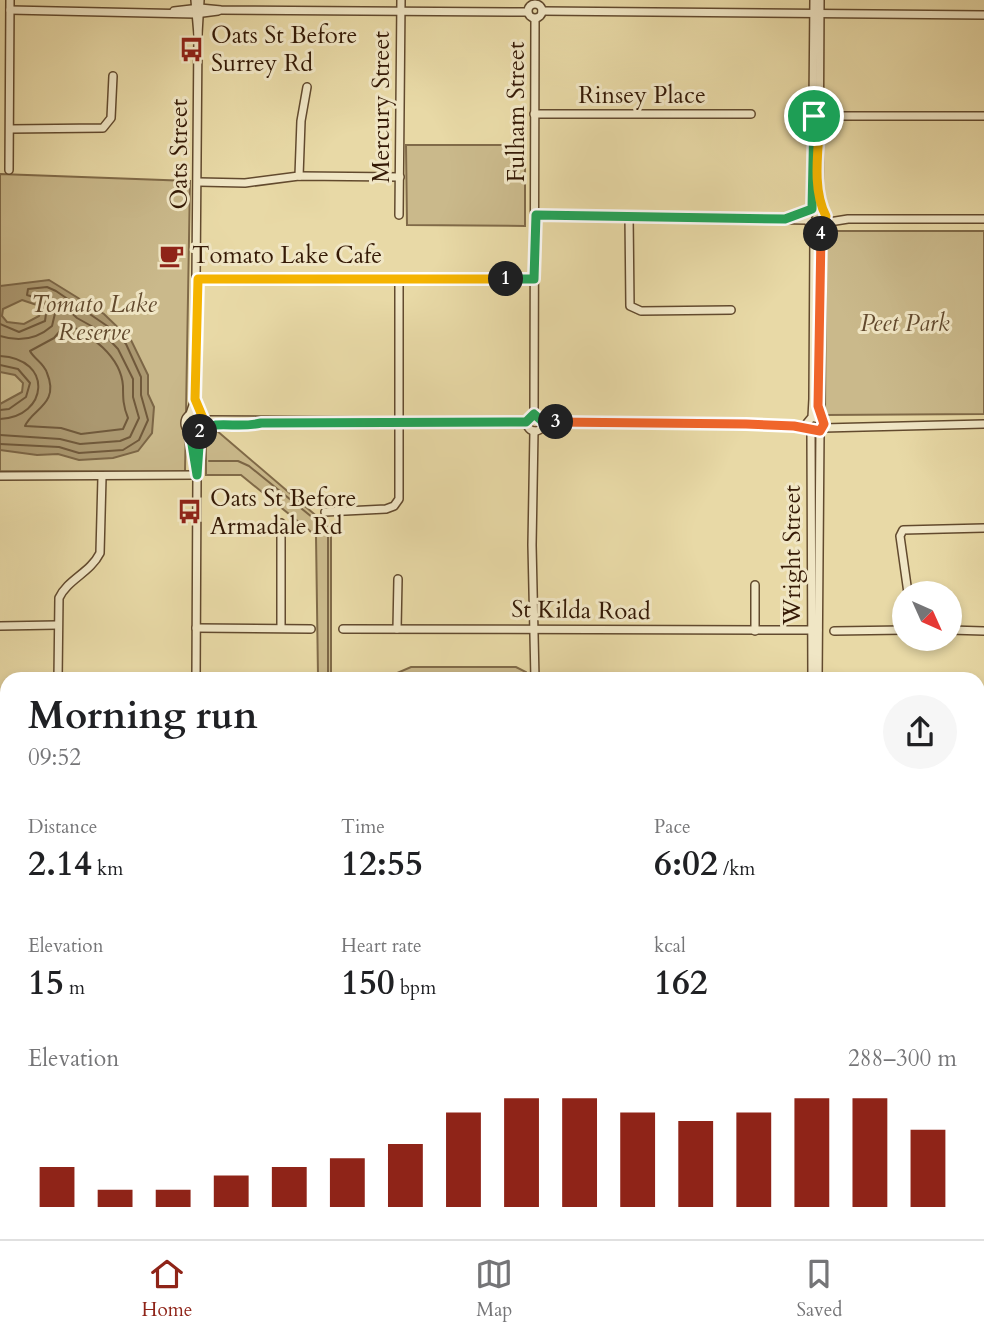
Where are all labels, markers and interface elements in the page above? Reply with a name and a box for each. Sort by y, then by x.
place label: Oats St Before Surrey Rd [211,19,357,80]
street label: Mercury Street [365,31,398,183]
bus stop icon: Oats St Before Surrey Rd [177,35,205,63]
street label: Fulham Street [500,41,533,182]
street label: Rinsey Place [578,79,706,112]
pin [784,86,844,146]
icon: arrive [795,97,833,135]
street label: Oats Street [163,98,196,209]
pin: 4 [804,216,838,252]
text: 4 [816,220,825,246]
place label: Tomato Lake Cafe [192,239,382,272]
cafe icon: Tomato Lake Cafe [158,241,186,269]
pin: 1 [489,262,524,296]
text: 1 [501,265,510,291]
park label: Tomato Lake Reserve [31,288,157,349]
park label: Peet Park [860,307,950,340]
pin: 3 [538,404,574,440]
text: 3 [551,408,560,434]
pin: 2 [182,414,218,450]
text: 2 [195,418,204,444]
place label: Oats St Before Armadale Rd [210,482,356,543]
street label: Wright Street [776,484,809,626]
bus stop icon: Oats St Before Armadale Rd [176,498,204,526]
north arrow [892,581,962,651]
map controls [892,581,962,651]
street label: St Kilda Road [511,593,651,628]
text: Morning run [28,690,258,742]
button: share [883,695,957,769]
text: 09:52 [28,742,81,773]
text: Distance [28,814,97,840]
text: Time [341,814,385,840]
text: Pace [654,814,691,840]
text: 2.14 [28,840,92,888]
text: 12:55 [341,840,423,888]
text: 6:02 [654,840,718,888]
text: km [92,856,123,882]
text: /km [718,856,755,882]
text: Elevation [28,933,103,959]
text: Heart rate [341,933,422,959]
text: kcal [654,933,686,959]
text: 15 [28,959,64,1007]
text: 150 [341,959,395,1007]
text: 162 [654,959,708,1007]
text: m [64,975,85,1001]
text: bpm [395,975,436,1001]
text: Elevation [28,1043,119,1074]
text: 288–300 m [848,1043,957,1074]
tab: Home [142,1255,192,1323]
tab: Map [475,1255,513,1323]
tab: Saved [796,1255,842,1323]

